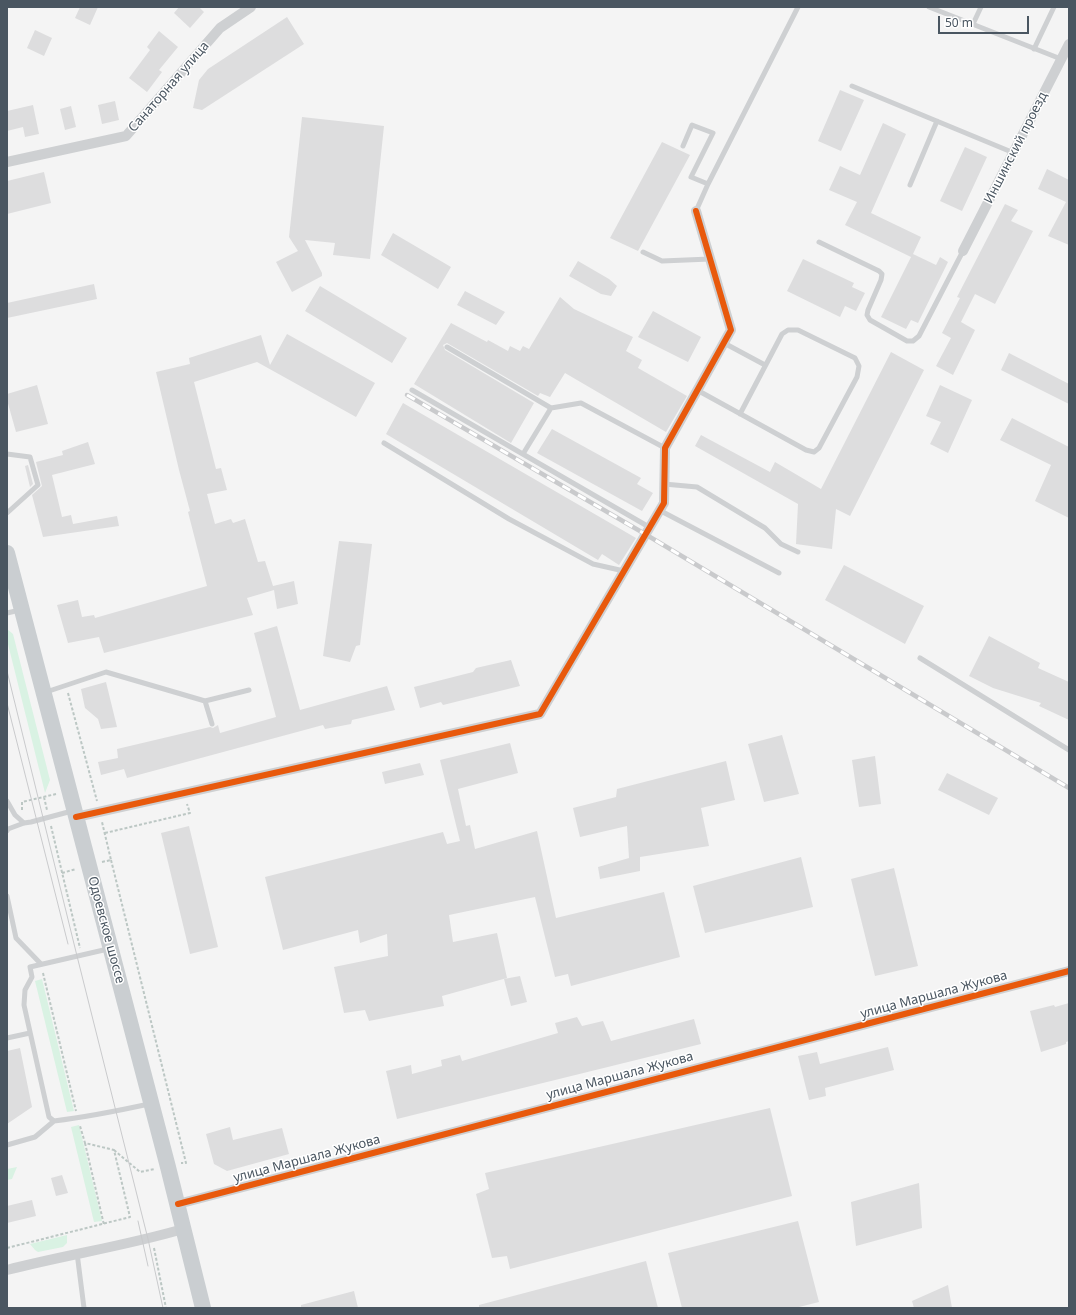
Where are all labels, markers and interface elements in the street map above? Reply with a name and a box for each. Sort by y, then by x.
scale bar [940,8,1031,34]
text: 50 m [945,14,973,31]
street label: Санаторная улица [125,38,213,136]
street label: Иншинский проезд [981,90,1051,206]
street label: Одоевское шоссе [84,875,128,985]
street label: улица Маршала Жукова [859,968,1009,1022]
street label: улица Маршала Жукова [545,1049,695,1103]
street label: улица Маршала Жукова [232,1132,382,1186]

